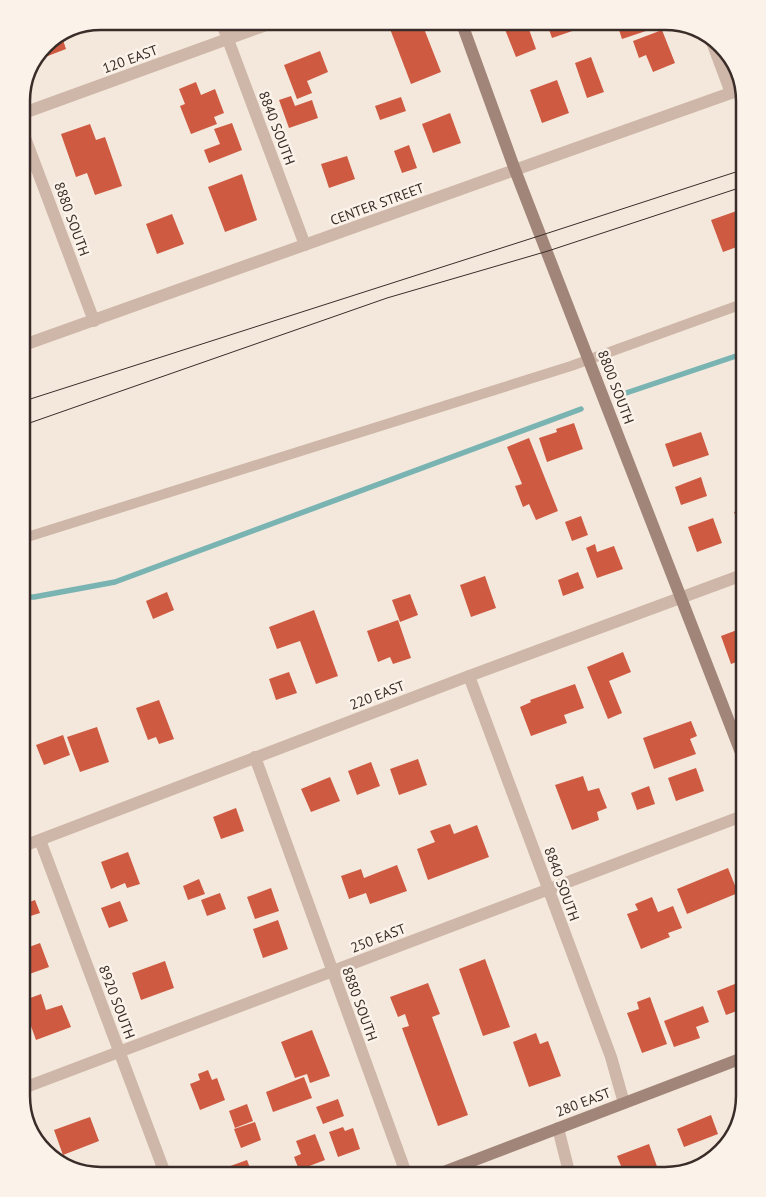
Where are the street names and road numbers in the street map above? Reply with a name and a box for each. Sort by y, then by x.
street label: 120 EAST [100,41,160,77]
street label: 8840 SOUTH [255,89,299,167]
street label: 8880 SOUTH [50,179,94,259]
street label: CENTER STREET [328,179,427,229]
street label: 8800 SOUTH [594,348,638,426]
street label: 220 EAST [347,676,407,714]
street label: 8840 SOUTH [540,844,584,924]
street label: 250 EAST [348,919,408,957]
street label: 8920 SOUTH [95,963,139,1041]
street label: 8880 SOUTH [338,964,382,1044]
street label: 280 EAST [553,1083,613,1121]

